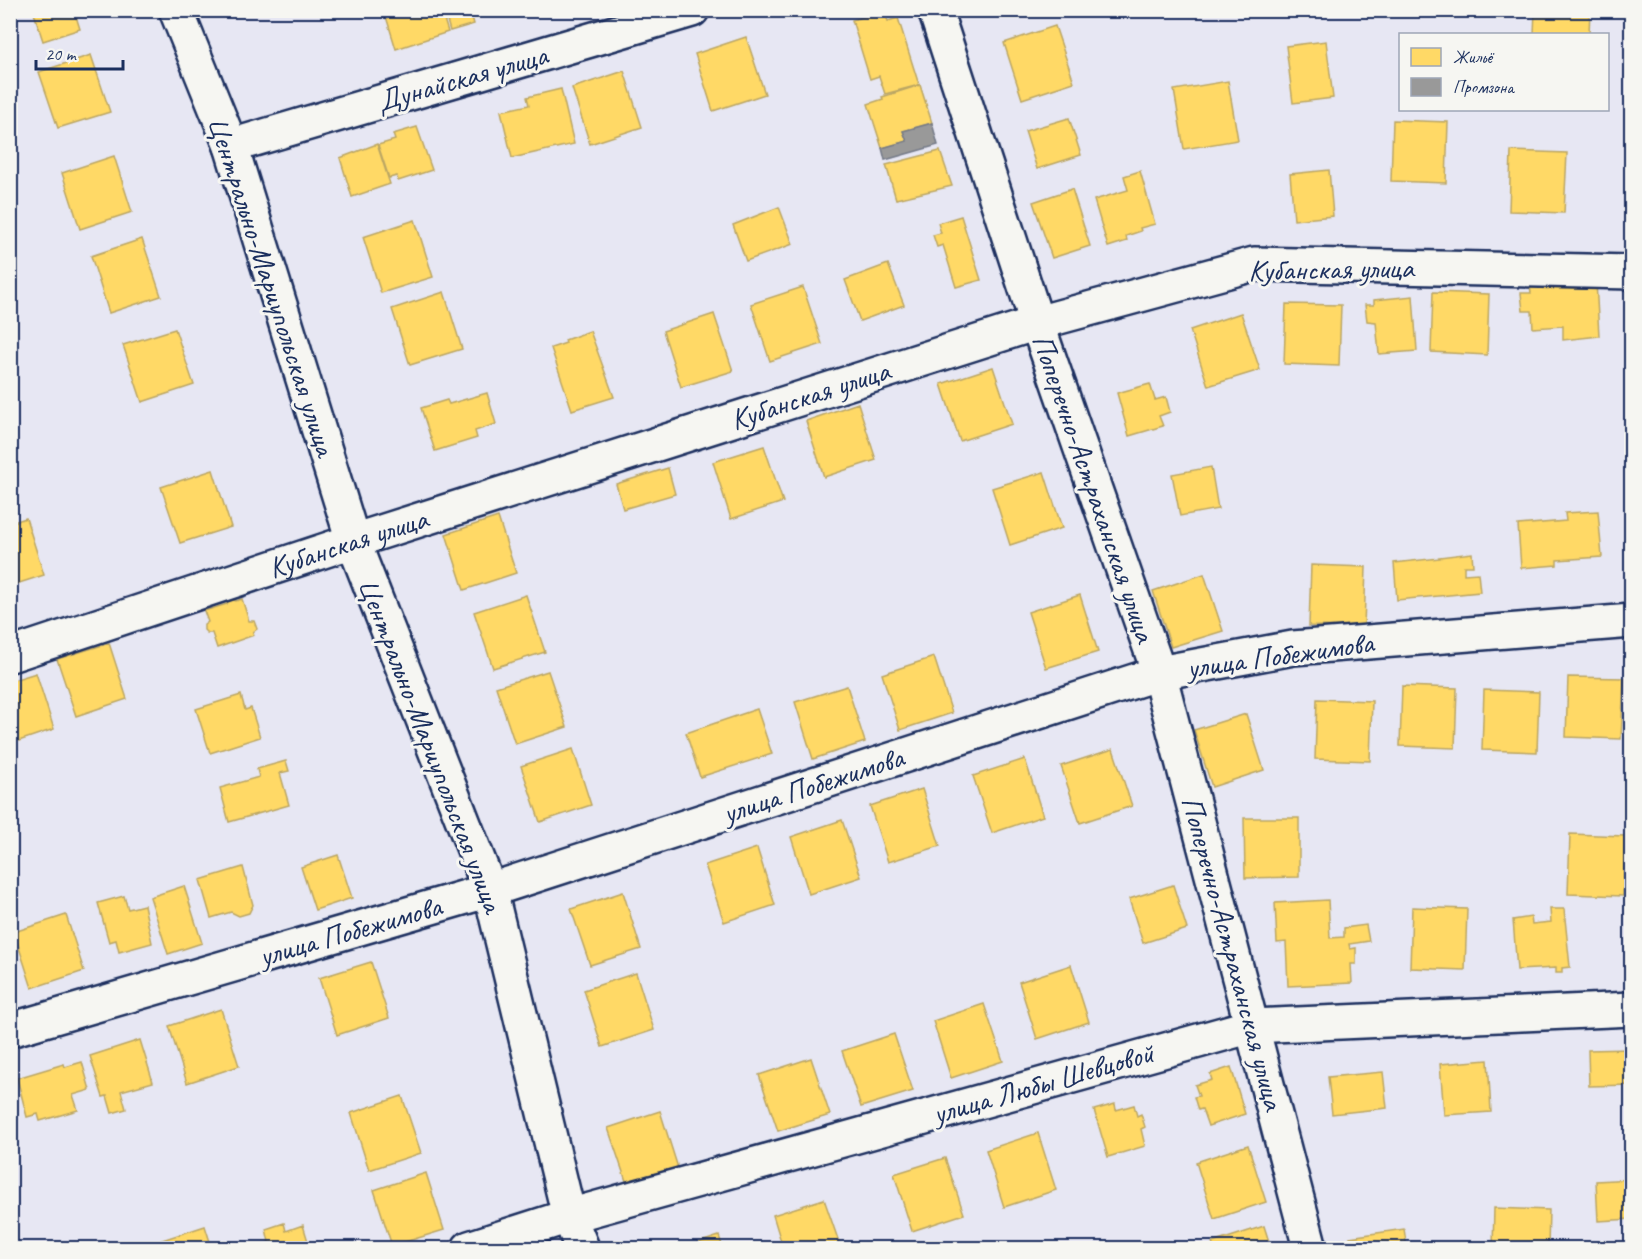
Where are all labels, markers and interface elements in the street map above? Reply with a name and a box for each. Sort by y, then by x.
scale bar [36,33,123,71]
legend [1399,33,1609,111]
street label: Дунайская улица [372,35,554,120]
text: 20 m [45,43,78,65]
text: Жильё [1453,46,1495,68]
text: Промзона [1453,76,1515,98]
street label: Центрально-Мариупольская улица [199,111,346,463]
street label: Кубанская улица [1248,249,1416,289]
street label: Поперечно-Астраханская улица [1023,329,1165,649]
street label: Кубанская улица [726,351,896,439]
street label: Кубанская улица [263,499,434,587]
street label: Центрально-Мариупольская улица [350,573,513,920]
street label: улица Побежимова [1182,623,1378,687]
street label: улица Побежимова [716,737,910,833]
street label: Поперечно-Астраханская улица [1173,792,1294,1116]
street label: улица Побежимова [252,886,448,976]
street label: улица Любы Шевцовой [926,1033,1159,1133]

